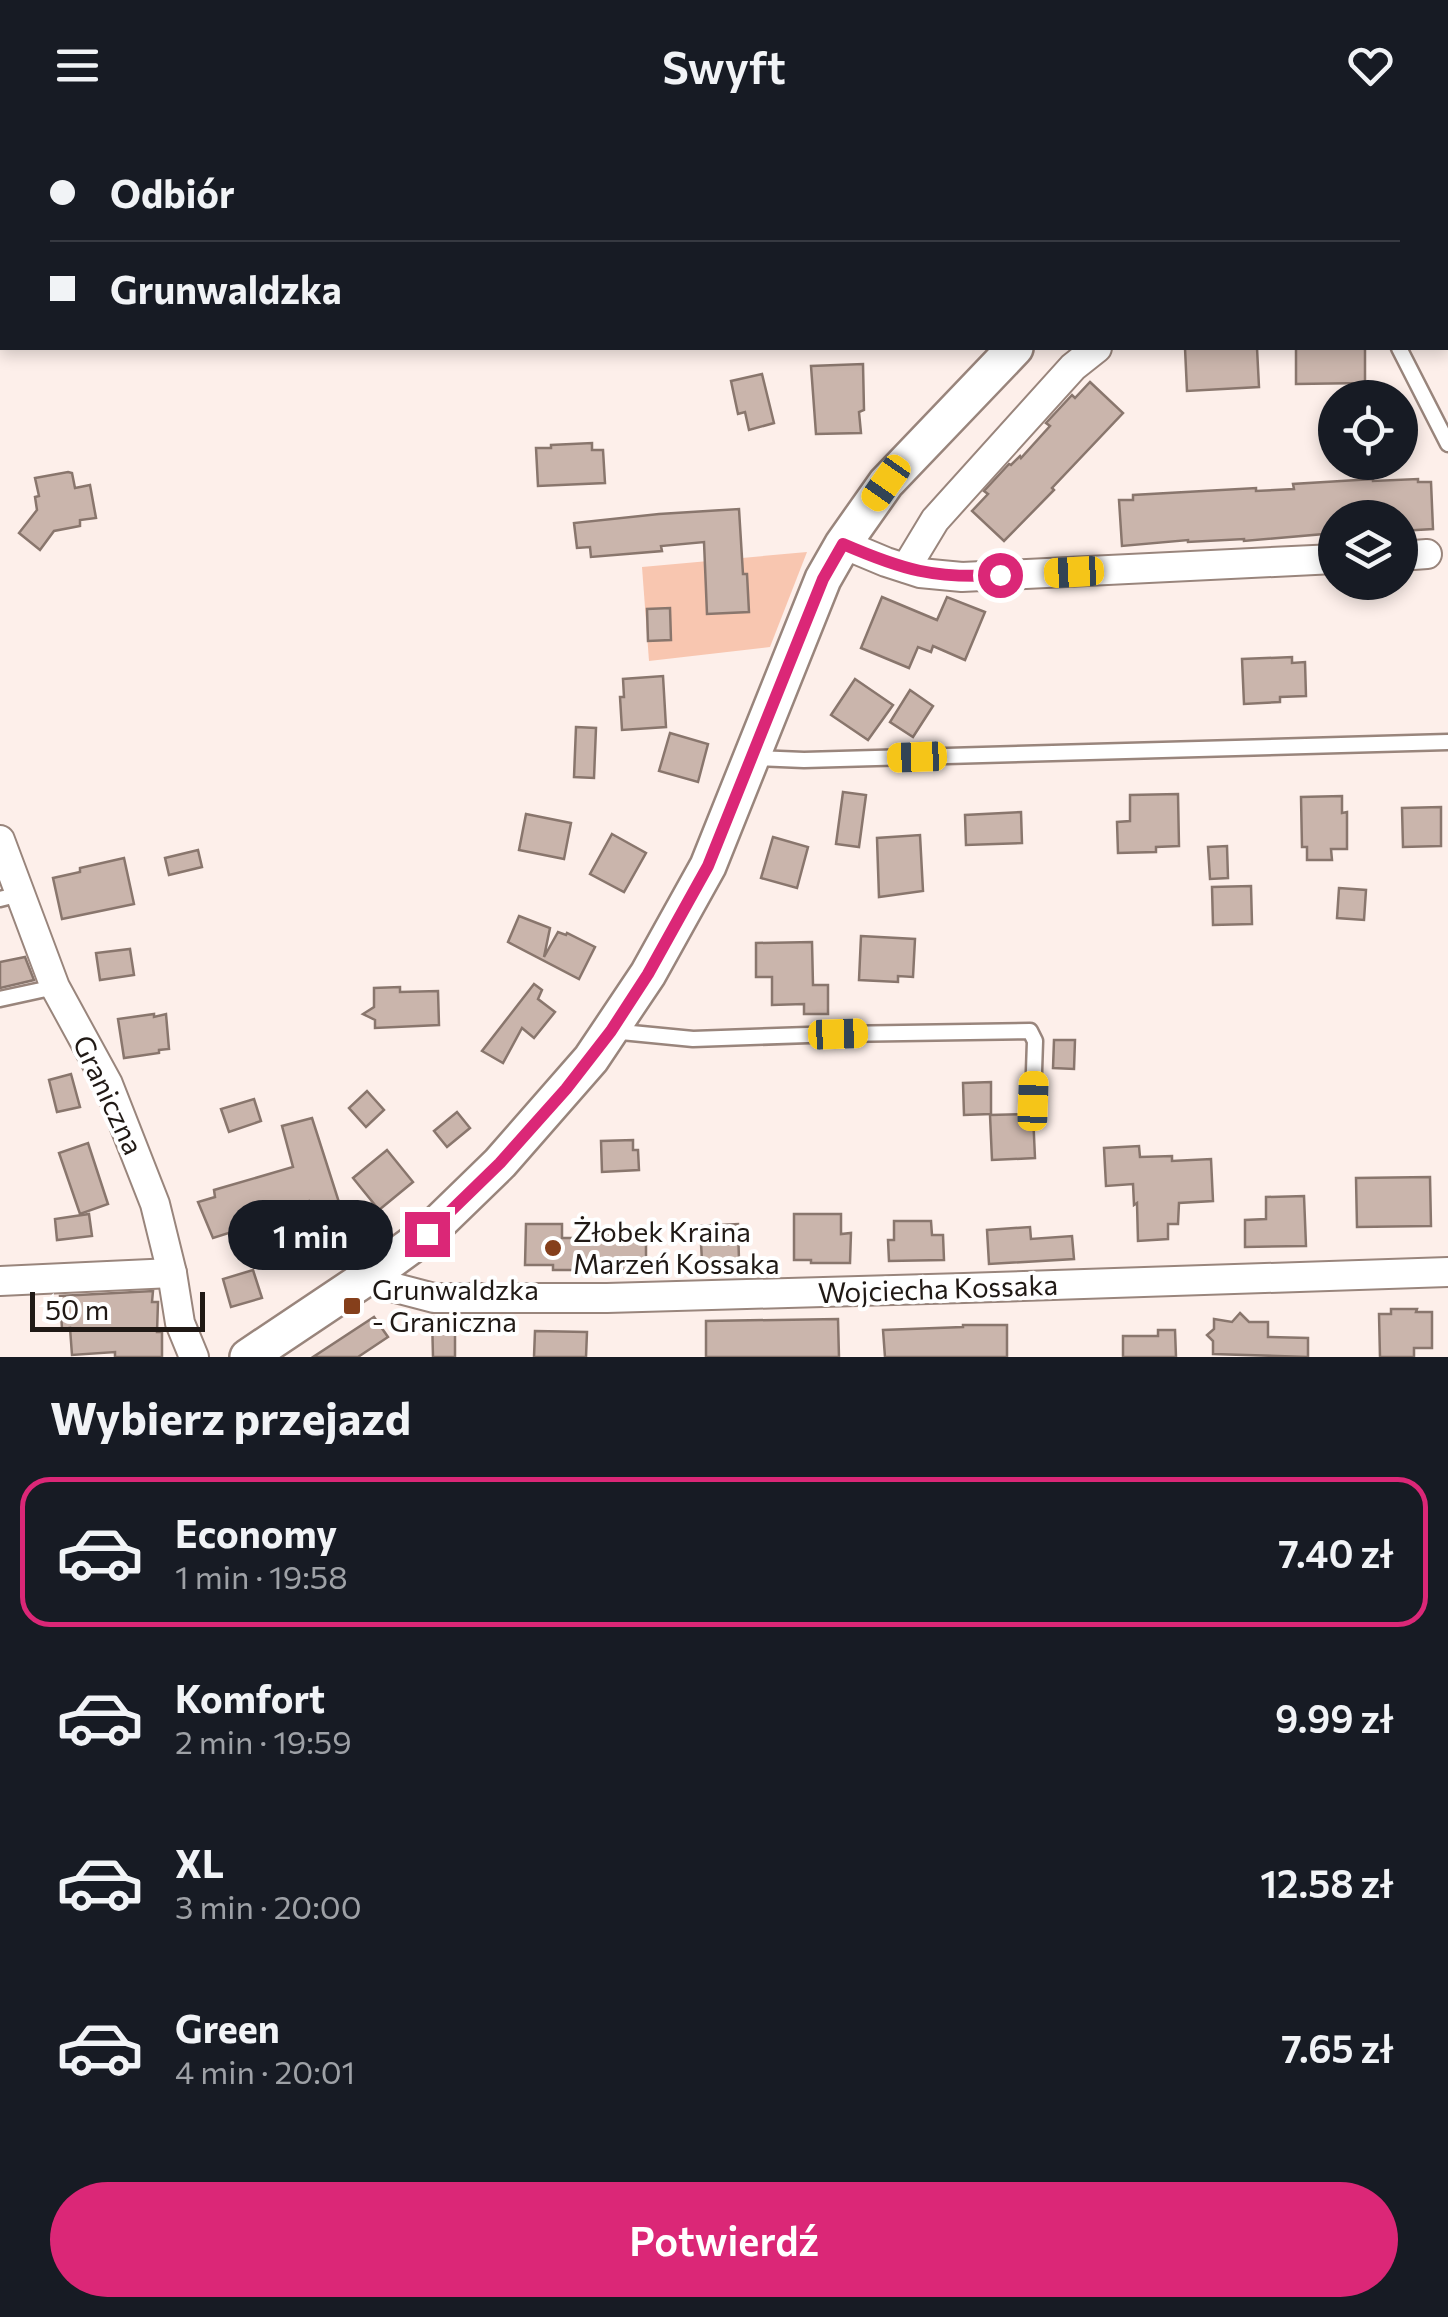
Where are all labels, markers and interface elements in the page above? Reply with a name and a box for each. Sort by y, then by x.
icon: menu [50,38,105,93]
text: Swyft [662,38,786,93]
icon: heart [1343,38,1398,93]
text: Odbiór [110,169,235,216]
text: Grunwaldzka [110,265,342,312]
map controls [1318,380,1418,600]
button: locate [1318,380,1418,480]
car [857,450,915,516]
button: layers [1318,500,1418,600]
route start [978,553,1023,598]
car [1043,555,1105,589]
car [886,741,948,773]
car [807,1018,869,1050]
street label: Graniczna [67,1029,151,1160]
car [1017,1070,1049,1132]
callout: 1 min [227,1199,392,1269]
route end [405,1212,450,1257]
place label: Żłobek Kraina Marzeń Kossaka [573,1214,780,1280]
text: 1 min [273,1215,348,1255]
marker: Żłobek Kraina Marzeń Kossaka [542,1237,564,1259]
street label: Wojciecha Kossaka [817,1267,1059,1309]
place label: Grunwaldzka - Graniczna [372,1272,539,1338]
scale bar [30,1287,205,1332]
text: 50 m [45,1292,109,1326]
marker: Grunwaldzka - Graniczna [341,1295,363,1317]
text: Wybierz przejazd [50,1389,411,1444]
icon: car [55,1507,145,1597]
text: Economy [175,1509,337,1556]
text: 7.40 zł [1278,1529,1393,1576]
text: 1 min · 19:58 [175,1556,348,1596]
icon: car [55,1672,145,1762]
text: Komfort [175,1674,325,1721]
text: 9.99 zł [1275,1694,1393,1741]
text: 2 min · 19:59 [175,1721,352,1761]
icon: car [55,1837,145,1927]
text: XL [175,1839,224,1886]
text: 12.58 zł [1260,1859,1393,1906]
text: 3 min · 20:00 [175,1886,362,1926]
icon: car [55,2002,145,2092]
text: Green [175,2004,280,2051]
text: 7.65 zł [1281,2024,1393,2071]
text: 4 min · 20:01 [175,2051,355,2091]
button: Potwierdź [50,2182,1398,2297]

